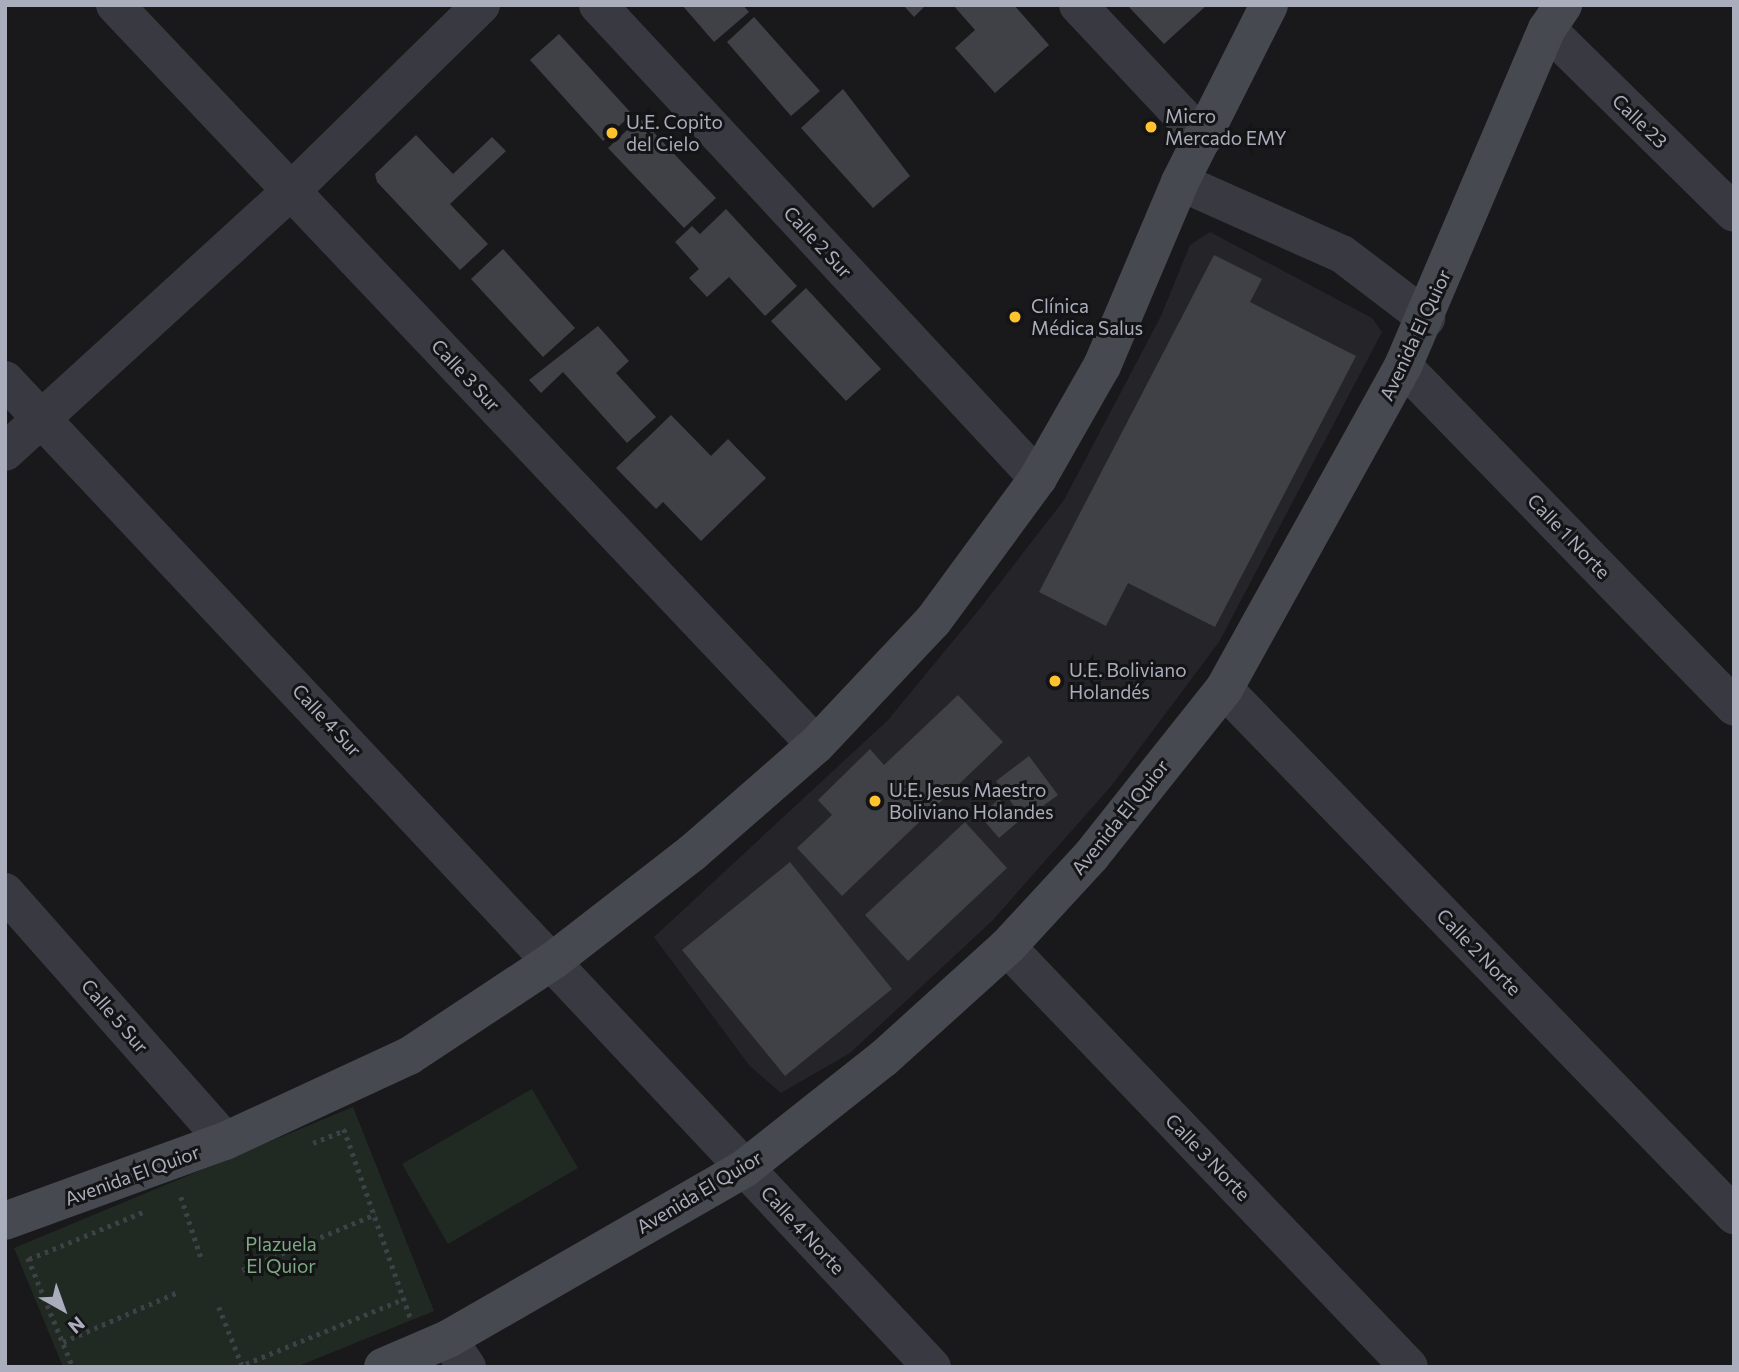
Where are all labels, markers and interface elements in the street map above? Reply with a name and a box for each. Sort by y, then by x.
street label: Calle 23 [1608,89,1672,153]
place label: Micro Mercado EMY [1165,105,1287,149]
place label: U.E. Copito del Cielo [626,111,723,155]
marker: Micro Mercado EMY [1143,119,1159,135]
marker: U.E. Copito del Cielo [604,125,620,141]
street label: Calle 2 Sur [779,201,857,283]
street label: Avenida El Quior [1375,266,1455,404]
place label: Clínica Médica Salus [1031,295,1143,339]
marker: Clínica Médica Salus [1005,307,1025,327]
street label: Calle 3 Sur [427,334,505,416]
street label: Calle 1 Norte [1523,489,1615,583]
place label: U.E. Boliviano Holandés [1069,659,1187,703]
marker: U.E. Boliviano Holandés [1047,673,1063,689]
street label: Calle 4 Sur [288,679,366,761]
street label: Avenida El Quior [1067,755,1173,879]
place label: U.E. Jesus Maestro Boliviano Holandes [889,779,1054,823]
marker: U.E. Jesus Maestro Boliviano Holandes [867,793,883,809]
street label: Calle 2 Norte [1432,904,1526,1000]
street label: Calle 5 Sur [77,974,153,1058]
street label: Calle 3 Norte [1161,1109,1255,1205]
street label: Avenida El Quior [61,1140,203,1210]
street label: Avenida El Quior [632,1146,766,1238]
street label: Calle 4 Norte [756,1181,850,1279]
park label: Plazuela El Quior [245,1233,317,1277]
north arrow [28,1274,98,1344]
text: N [64,1312,90,1339]

